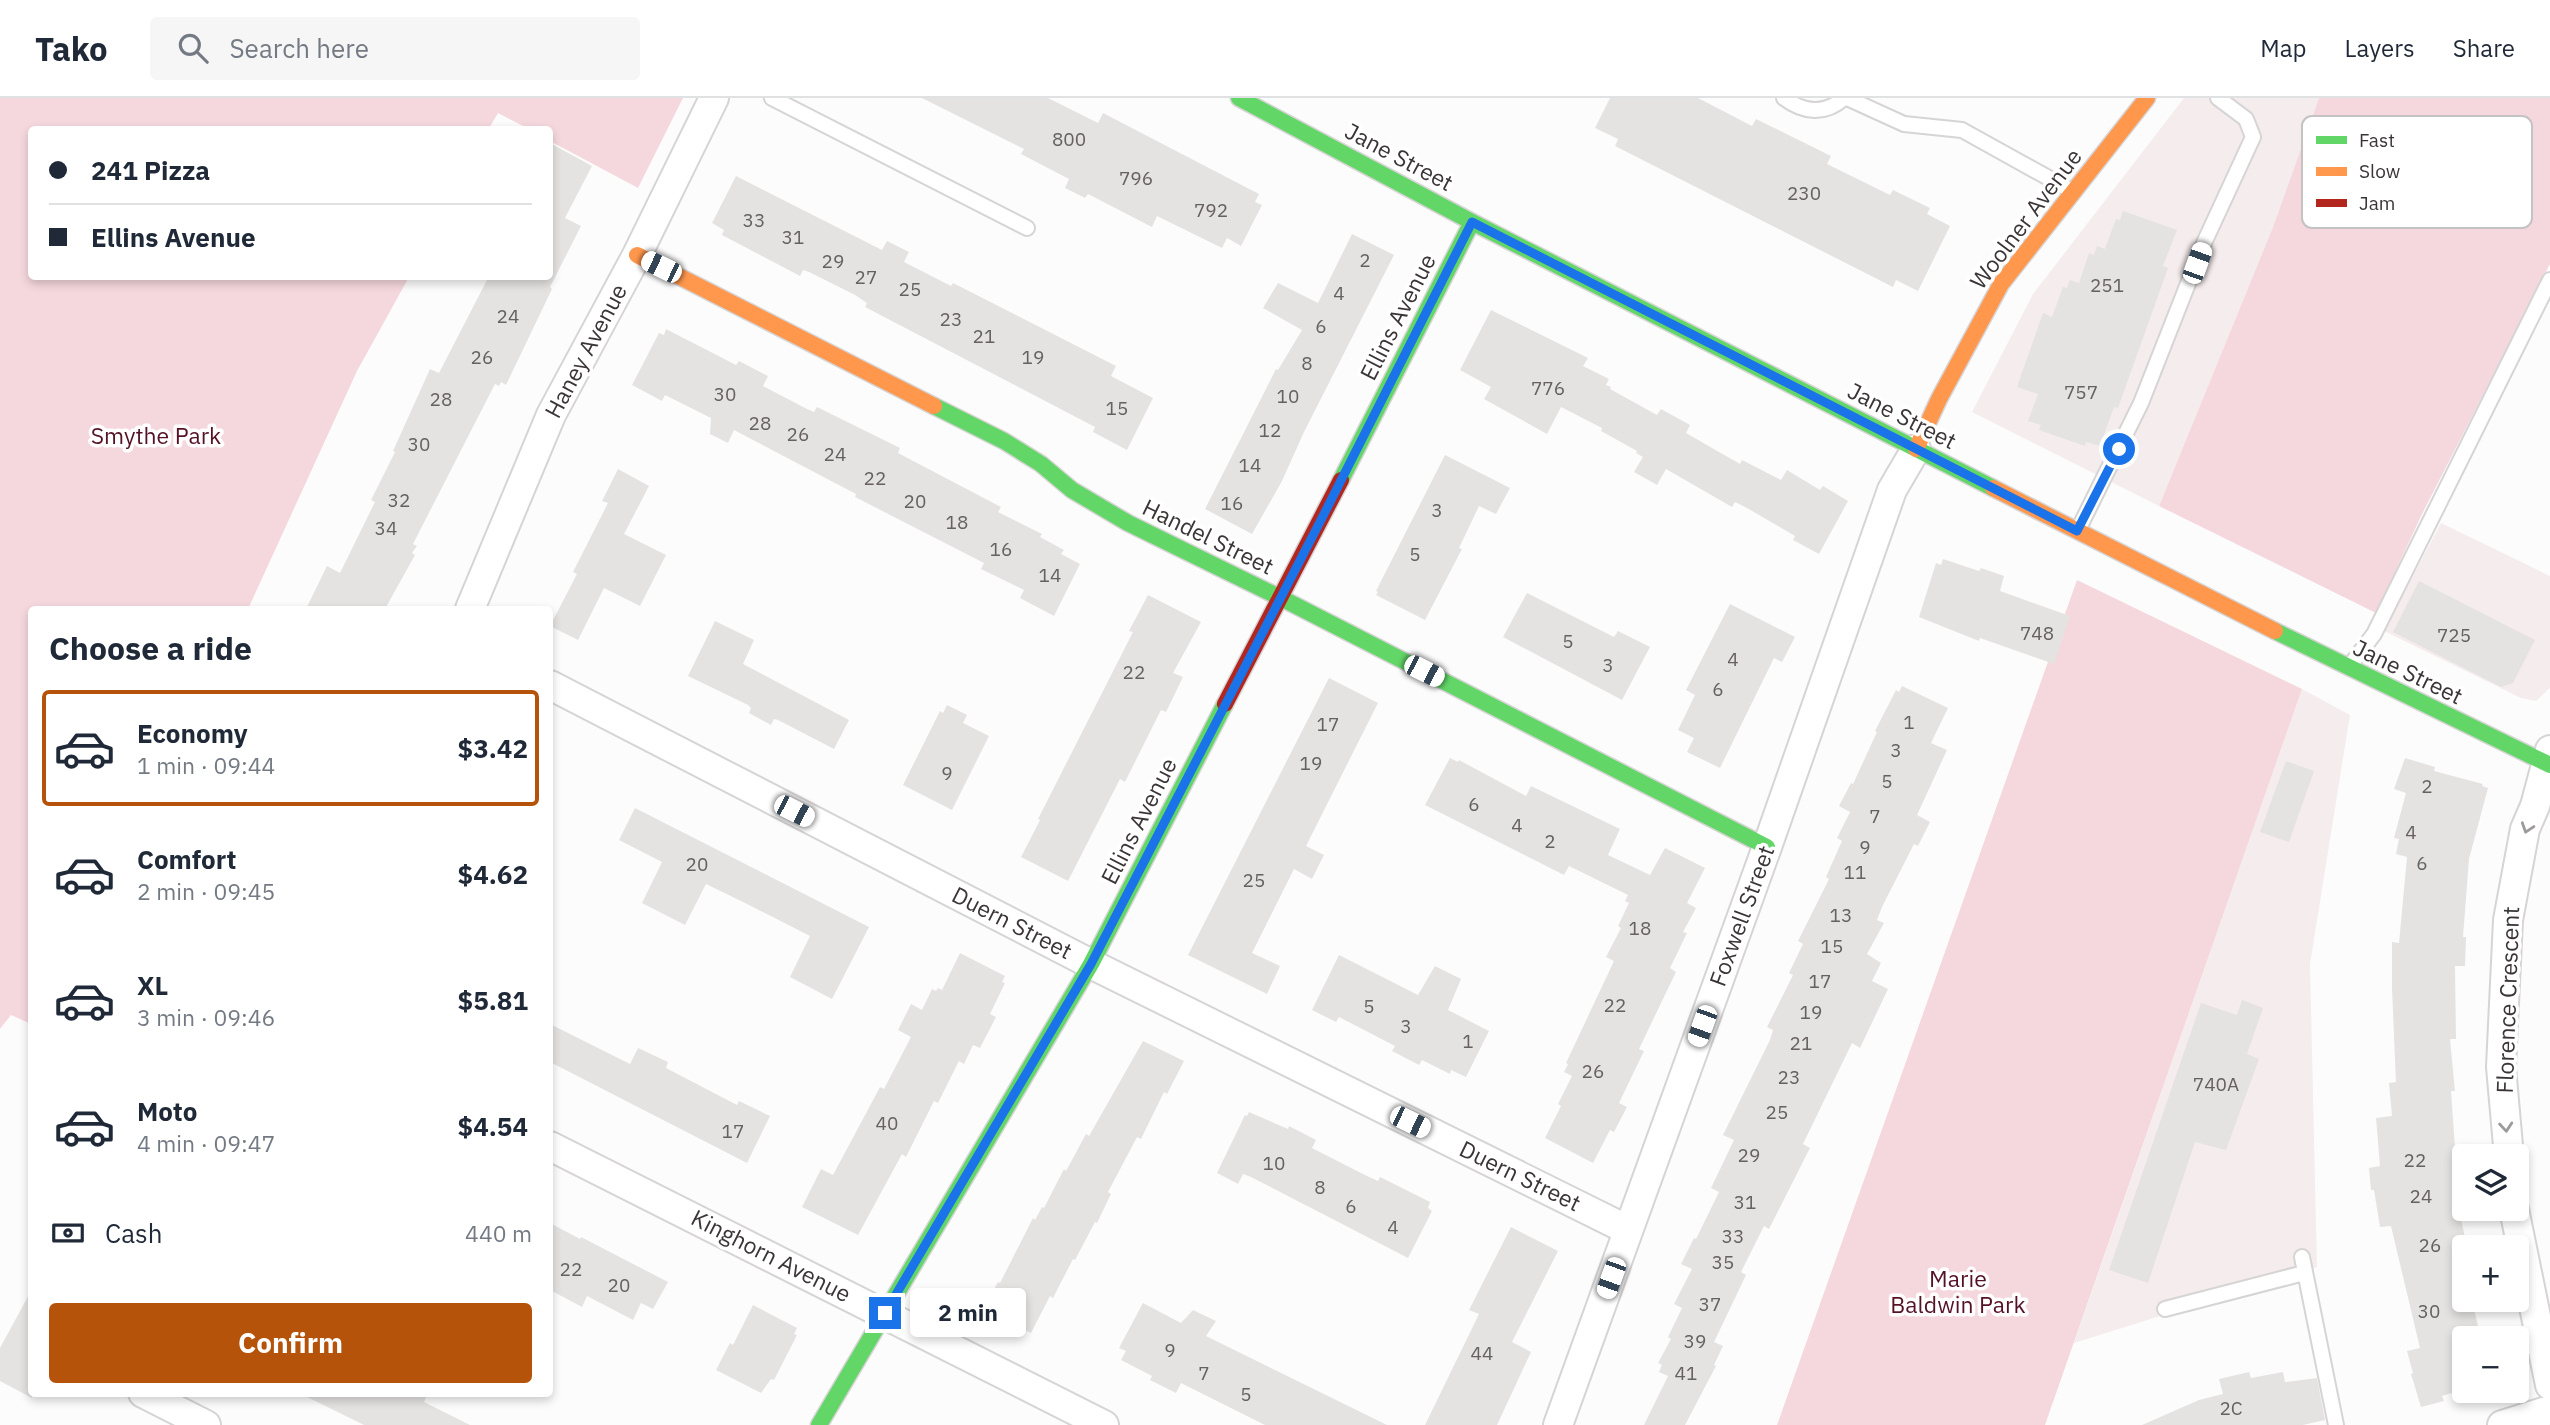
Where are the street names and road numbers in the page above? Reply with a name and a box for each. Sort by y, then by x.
street label: Jane Street [1340,115,1459,197]
street label: Woolner Avenue [1963,142,2088,295]
street label: Ellins Avenue [1352,248,1442,385]
street label: Haney Avenue [537,278,633,423]
street label: Jane Street [1843,375,1962,455]
street label: Handel Street [1138,491,1279,581]
street label: Jane Street [2349,632,2468,710]
street label: Ellins Avenue [1093,752,1183,889]
street label: Foxwell Street [1702,841,1780,990]
street label: Duern Street [947,879,1078,965]
street label: Florence Crescent [2489,906,2525,1094]
street label: Duern Street [1455,1133,1586,1217]
street label: Kinghorn Avenue [687,1202,856,1308]

